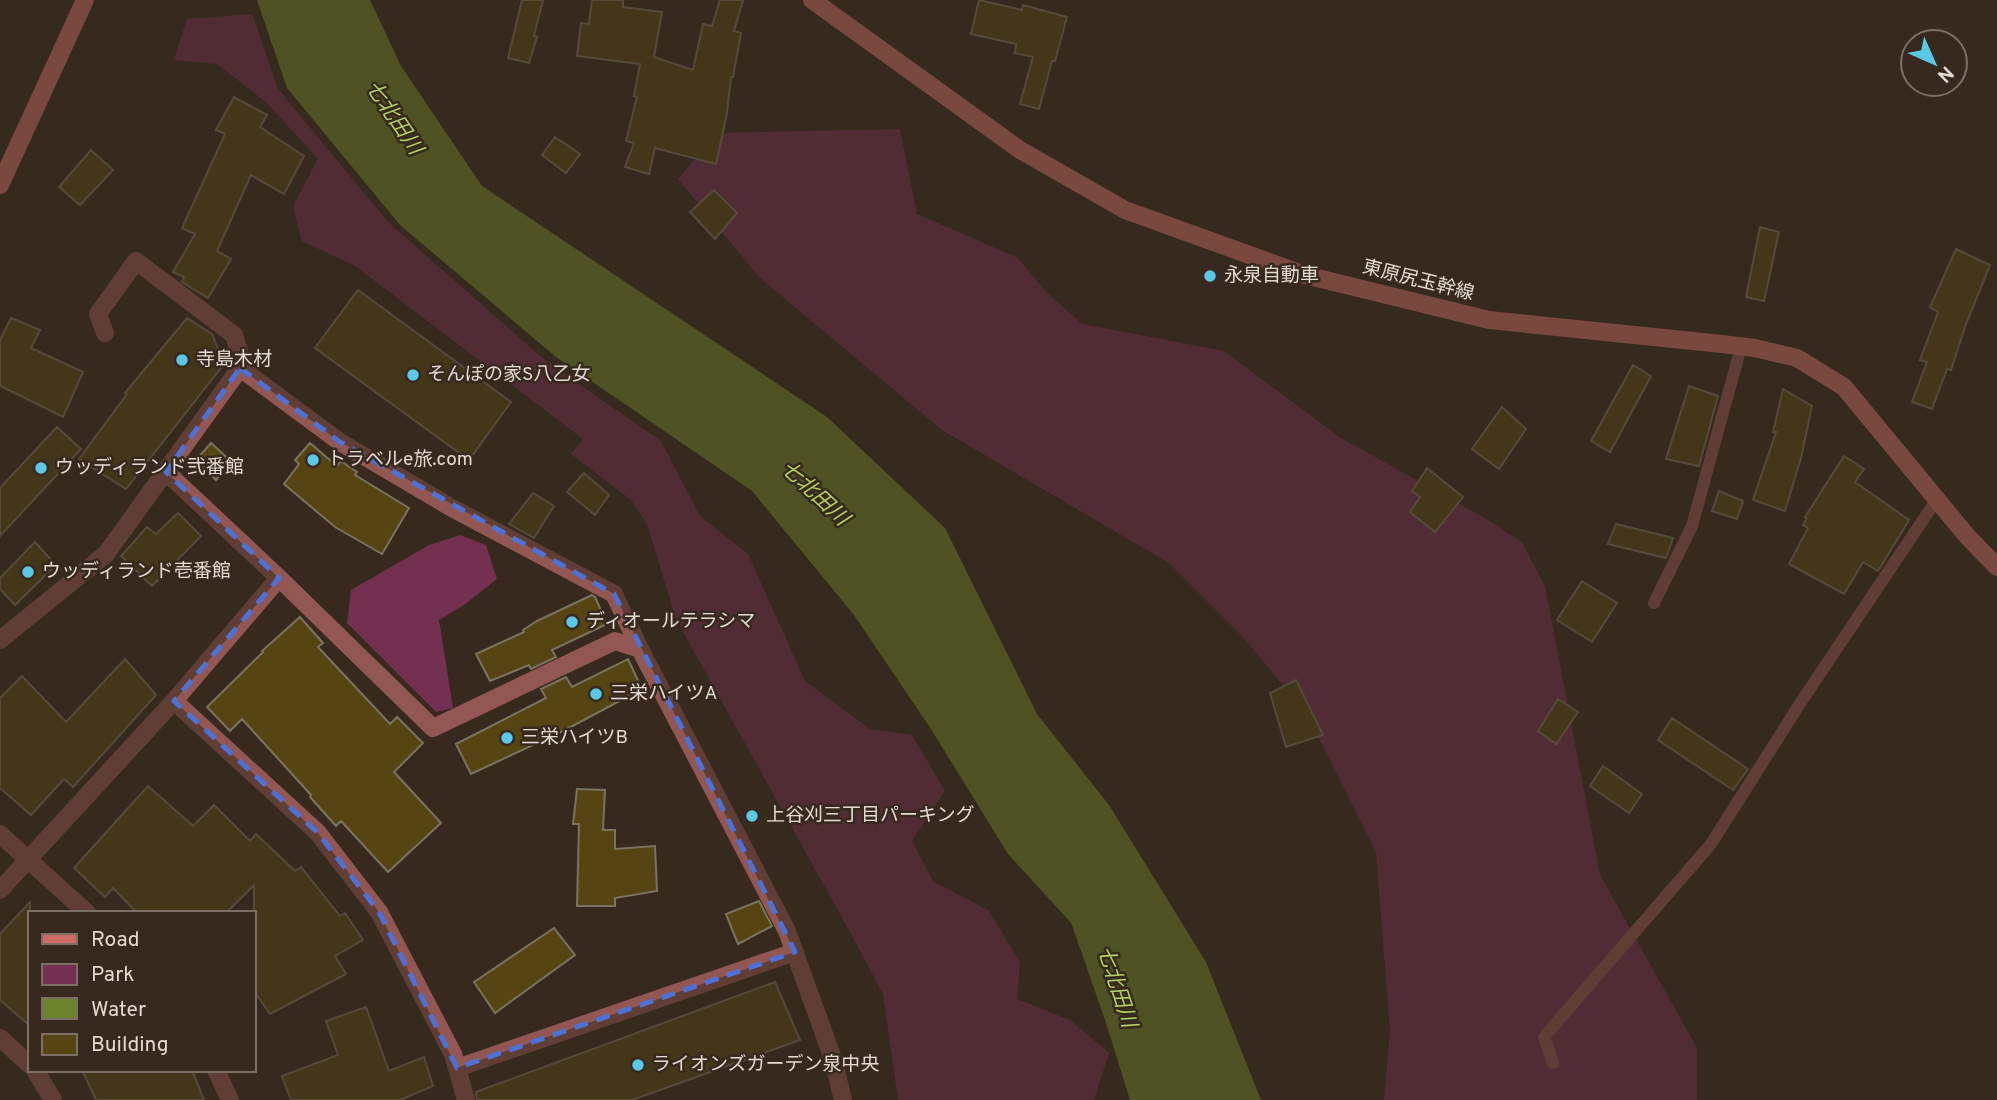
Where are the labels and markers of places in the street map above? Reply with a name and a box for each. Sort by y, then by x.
place label: 永泉自動車 [1224,264,1319,288]
marker: 永泉自動車 [1202,268,1218,284]
place label: 寺島木材 [196,348,272,372]
marker: 寺島木材 [174,352,190,368]
place label: そんぽの家S八乙女 [427,363,590,387]
marker: そんぽの家S八乙女 [405,367,421,383]
place label: トラベルe旅.com [327,448,473,472]
marker: トラベルe旅.com [305,452,321,468]
place label: ウッディランド弐番館 [55,456,244,480]
marker: ウッディランド弐番館 [33,460,49,476]
place label: ウッディランド壱番館 [42,560,231,584]
marker: ウッディランド壱番館 [20,564,36,580]
place label: ディオールテラシマ [586,610,755,634]
marker: ディオールテラシマ [564,614,580,630]
place label: 三栄ハイツA [610,682,718,706]
marker: 三栄ハイツA [588,686,604,702]
place label: 三栄ハイツB [521,726,628,750]
marker: 三栄ハイツB [499,730,515,746]
place label: 上谷刈三丁目パーキング [766,804,974,828]
marker: 上谷刈三丁目パーキング [744,808,760,824]
place label: ライオンズガーデン泉中央 [652,1053,880,1077]
marker: ライオンズガーデン泉中央 [630,1057,646,1073]

